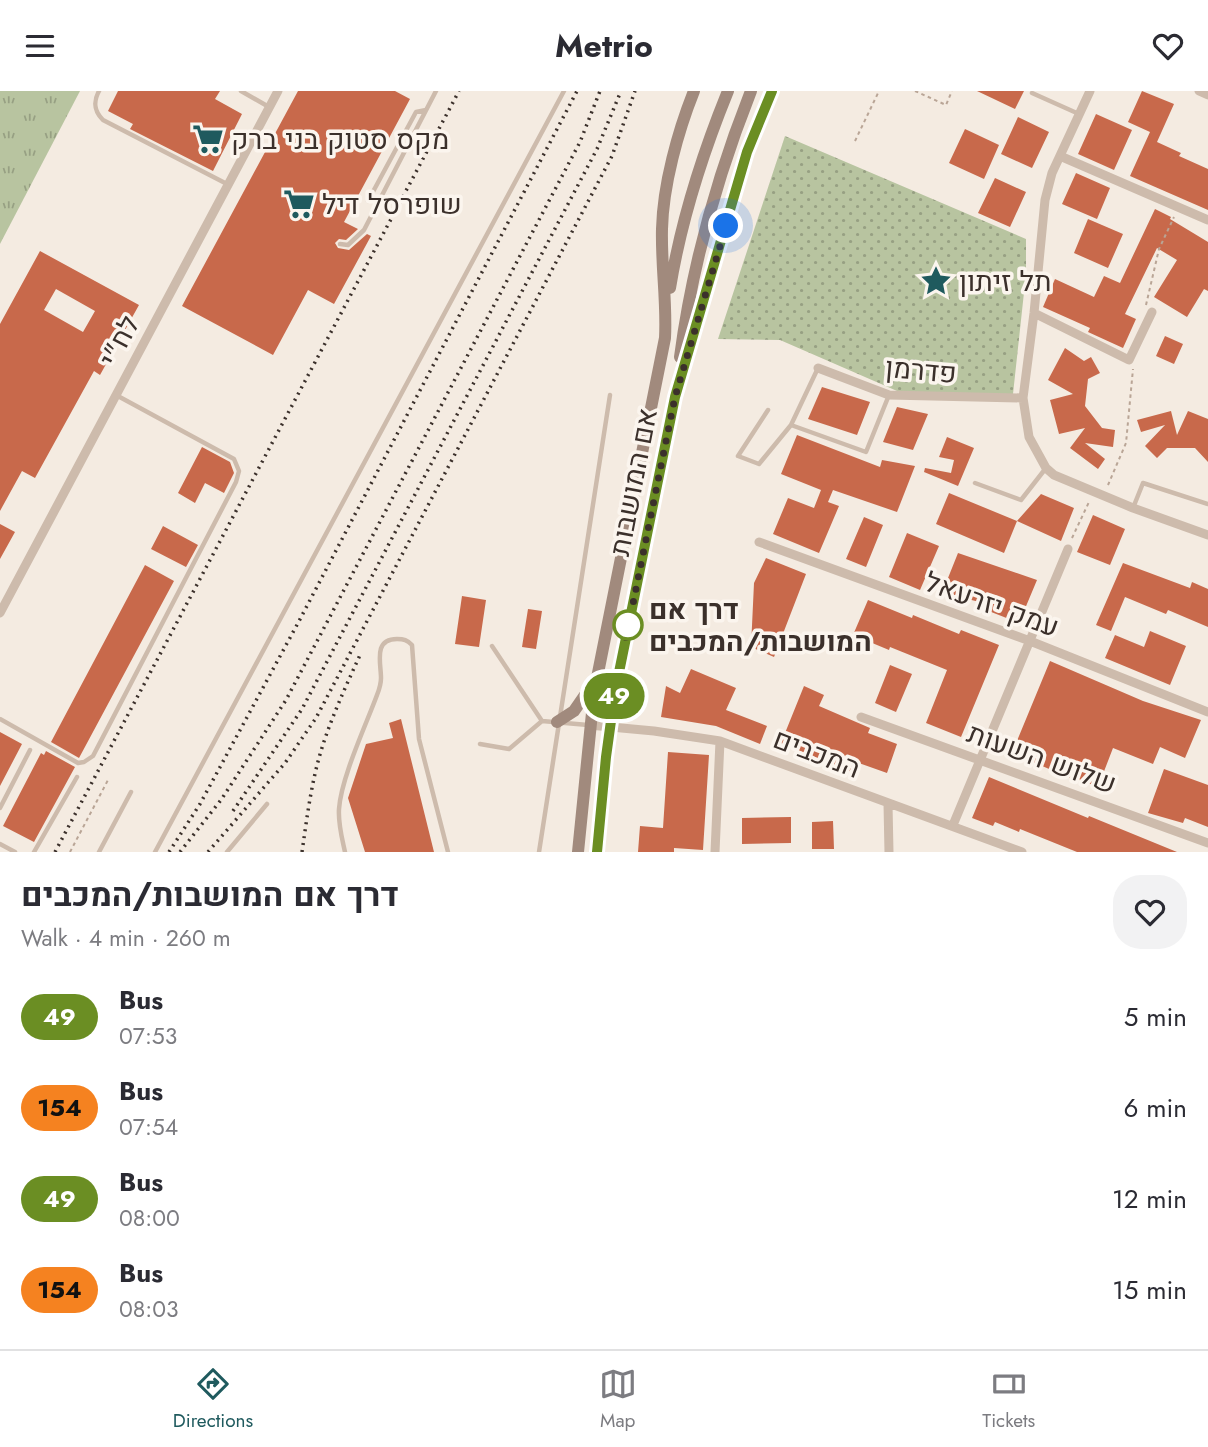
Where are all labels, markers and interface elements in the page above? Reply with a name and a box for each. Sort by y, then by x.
text: Metrio [555,23,653,69]
icon: menu [21,27,59,65]
icon: heart [1149,27,1187,65]
place label: מקס סטוק בני ברק [231,119,449,160]
supermarket icon: מקס סטוק בני ברק [191,122,225,156]
place label: שופרסל דיל [322,184,462,225]
supermarket icon: שופרסל דיל [282,187,316,221]
your location [708,208,743,243]
place label: תל זיתון [959,261,1051,302]
place icon: תל זיתון [919,264,953,298]
street label: לח"י [89,308,150,374]
street label: פדרמן [883,347,958,394]
street label: אם המושבות [599,405,668,559]
street label: עמק יזרעאל [919,561,1065,648]
place label: דרך אם המושבות/המכבים [649,589,872,662]
marker: דרך אם המושבות/המכבים [613,610,643,640]
line badge: 49 [582,673,646,719]
text: 49 [598,678,630,713]
street label: שלוש השעות [961,713,1122,804]
street label: המכבים [767,718,866,789]
text: דרך אם המושבות/המכבים [21,871,399,918]
button: heart [1113,875,1187,949]
text: Walk · 4 min · 260 m [21,921,231,955]
text: Bus [119,981,163,1019]
text: 5 min [1124,998,1187,1036]
text: 49 [43,999,76,1034]
text: 07:53 [119,1019,177,1053]
text: Bus [119,1072,163,1110]
text: 6 min [1124,1089,1187,1127]
text: 154 [37,1090,82,1125]
text: 07:54 [119,1110,178,1144]
text: Bus [119,1163,163,1201]
text: 12 min [1112,1180,1187,1218]
text: 49 [43,1181,76,1216]
text: 08:00 [119,1201,180,1235]
text: Bus [119,1254,163,1292]
text: 15 min [1112,1271,1187,1309]
text: 154 [37,1272,82,1307]
text: 08:03 [119,1292,179,1326]
tab: Directions [173,1365,253,1434]
tab: Map [599,1365,637,1434]
tab: Tickets [982,1365,1035,1434]

